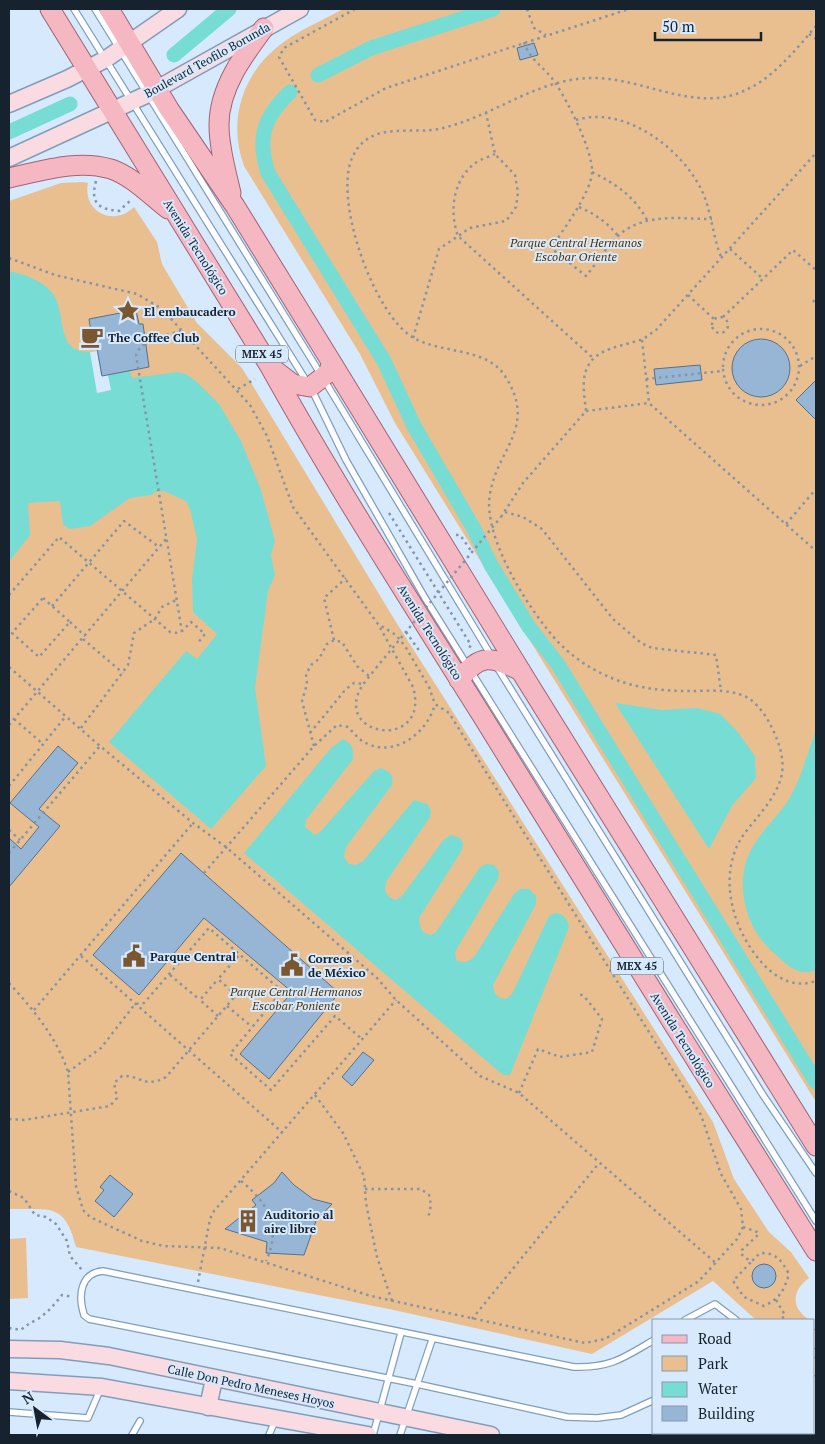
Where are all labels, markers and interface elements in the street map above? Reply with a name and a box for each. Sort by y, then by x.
scale bar [655,10,761,42]
text: 50 m [662,16,695,36]
street label: Boulevard Teofilo Borunda [141,19,273,101]
street label: Avenida Tecnológico [161,196,232,298]
park label: Parque Central Hermanos Escobar Oriente [509,235,642,264]
place icon: El embaucadero [115,298,141,324]
place label: El embaucadero [144,304,236,319]
cafe icon: The Coffee Club [79,324,105,350]
place label: The Coffee Club [108,330,199,345]
road number: MEX 45 [236,346,288,362]
street label: Avenida Tecnológico [395,581,466,683]
public building icon: Parque Central [121,943,147,969]
place label: Parque Central [150,949,236,964]
place label: Correos de México [308,951,366,980]
public building icon: Correos de México [279,952,305,978]
road number: MEX 45 [611,958,663,974]
park label: Parque Central Hermanos Escobar Poniente [229,984,362,1013]
street label: Avenida Tecnológico [648,989,719,1091]
place label: Auditorio al aire libre [264,1207,334,1236]
building icon: Auditorio al aire libre [235,1208,261,1234]
legend [652,1319,815,1434]
text: Road [698,1328,731,1348]
text: Park [698,1353,728,1373]
street label: Calle Don Pedro Meneses Hoyos [166,1361,336,1411]
text: Water [698,1378,738,1398]
north arrow [10,1384,60,1434]
text: N [18,1386,38,1408]
text: Building [698,1403,756,1423]

